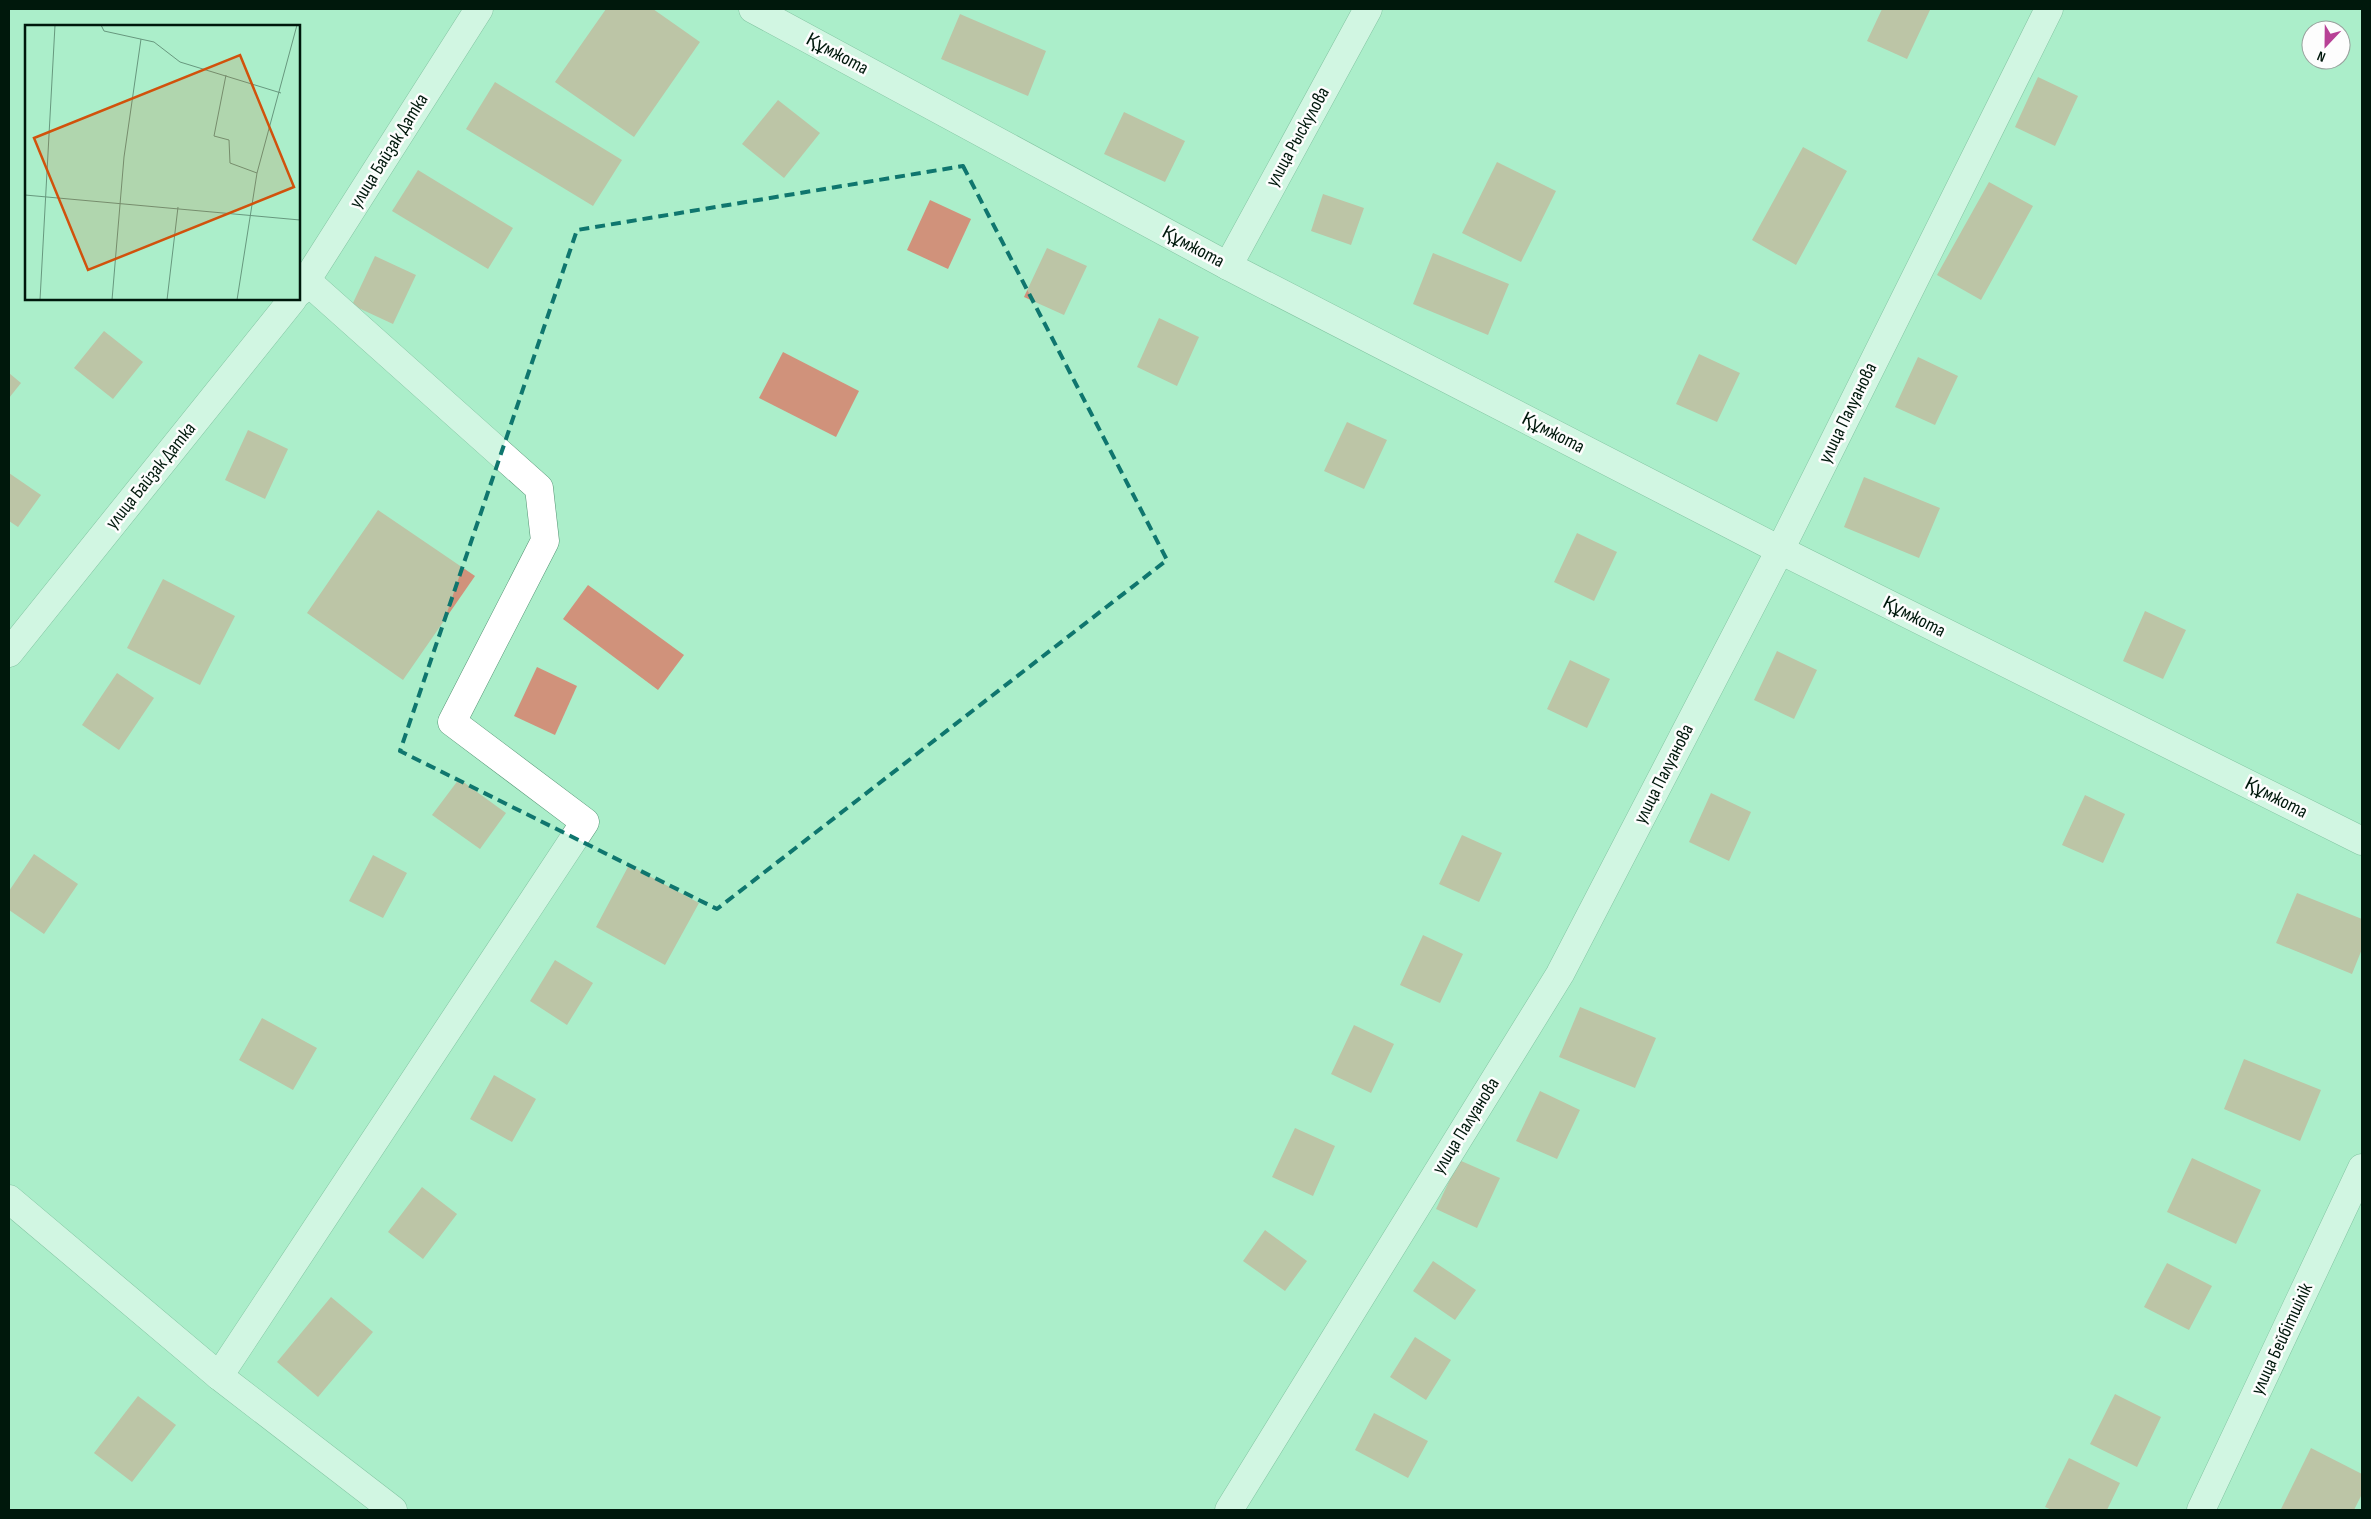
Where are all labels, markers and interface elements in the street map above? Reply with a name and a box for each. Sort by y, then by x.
north arrow [2301,20,2351,70]
inset map [25,25,300,300]
street label: Құмжота [802,28,872,80]
text: N [2315,47,2328,66]
street label: улица Рыскулова [1261,83,1335,191]
street label: улица Байзак Датка [345,89,433,213]
street label: Құмжота [1158,221,1228,273]
street label: улица Палуанова [1814,359,1882,467]
street label: Құмжота [1518,407,1588,459]
street label: улица Байзак Датка [101,418,201,534]
street label: Құмжота [1879,591,1949,643]
street label: улица Палуанова [1629,720,1699,828]
street label: Құмжота [2241,772,2311,824]
street label: улица Палуанова [1427,1074,1505,1178]
street label: улица Бейбітшілік [2246,1279,2318,1399]

